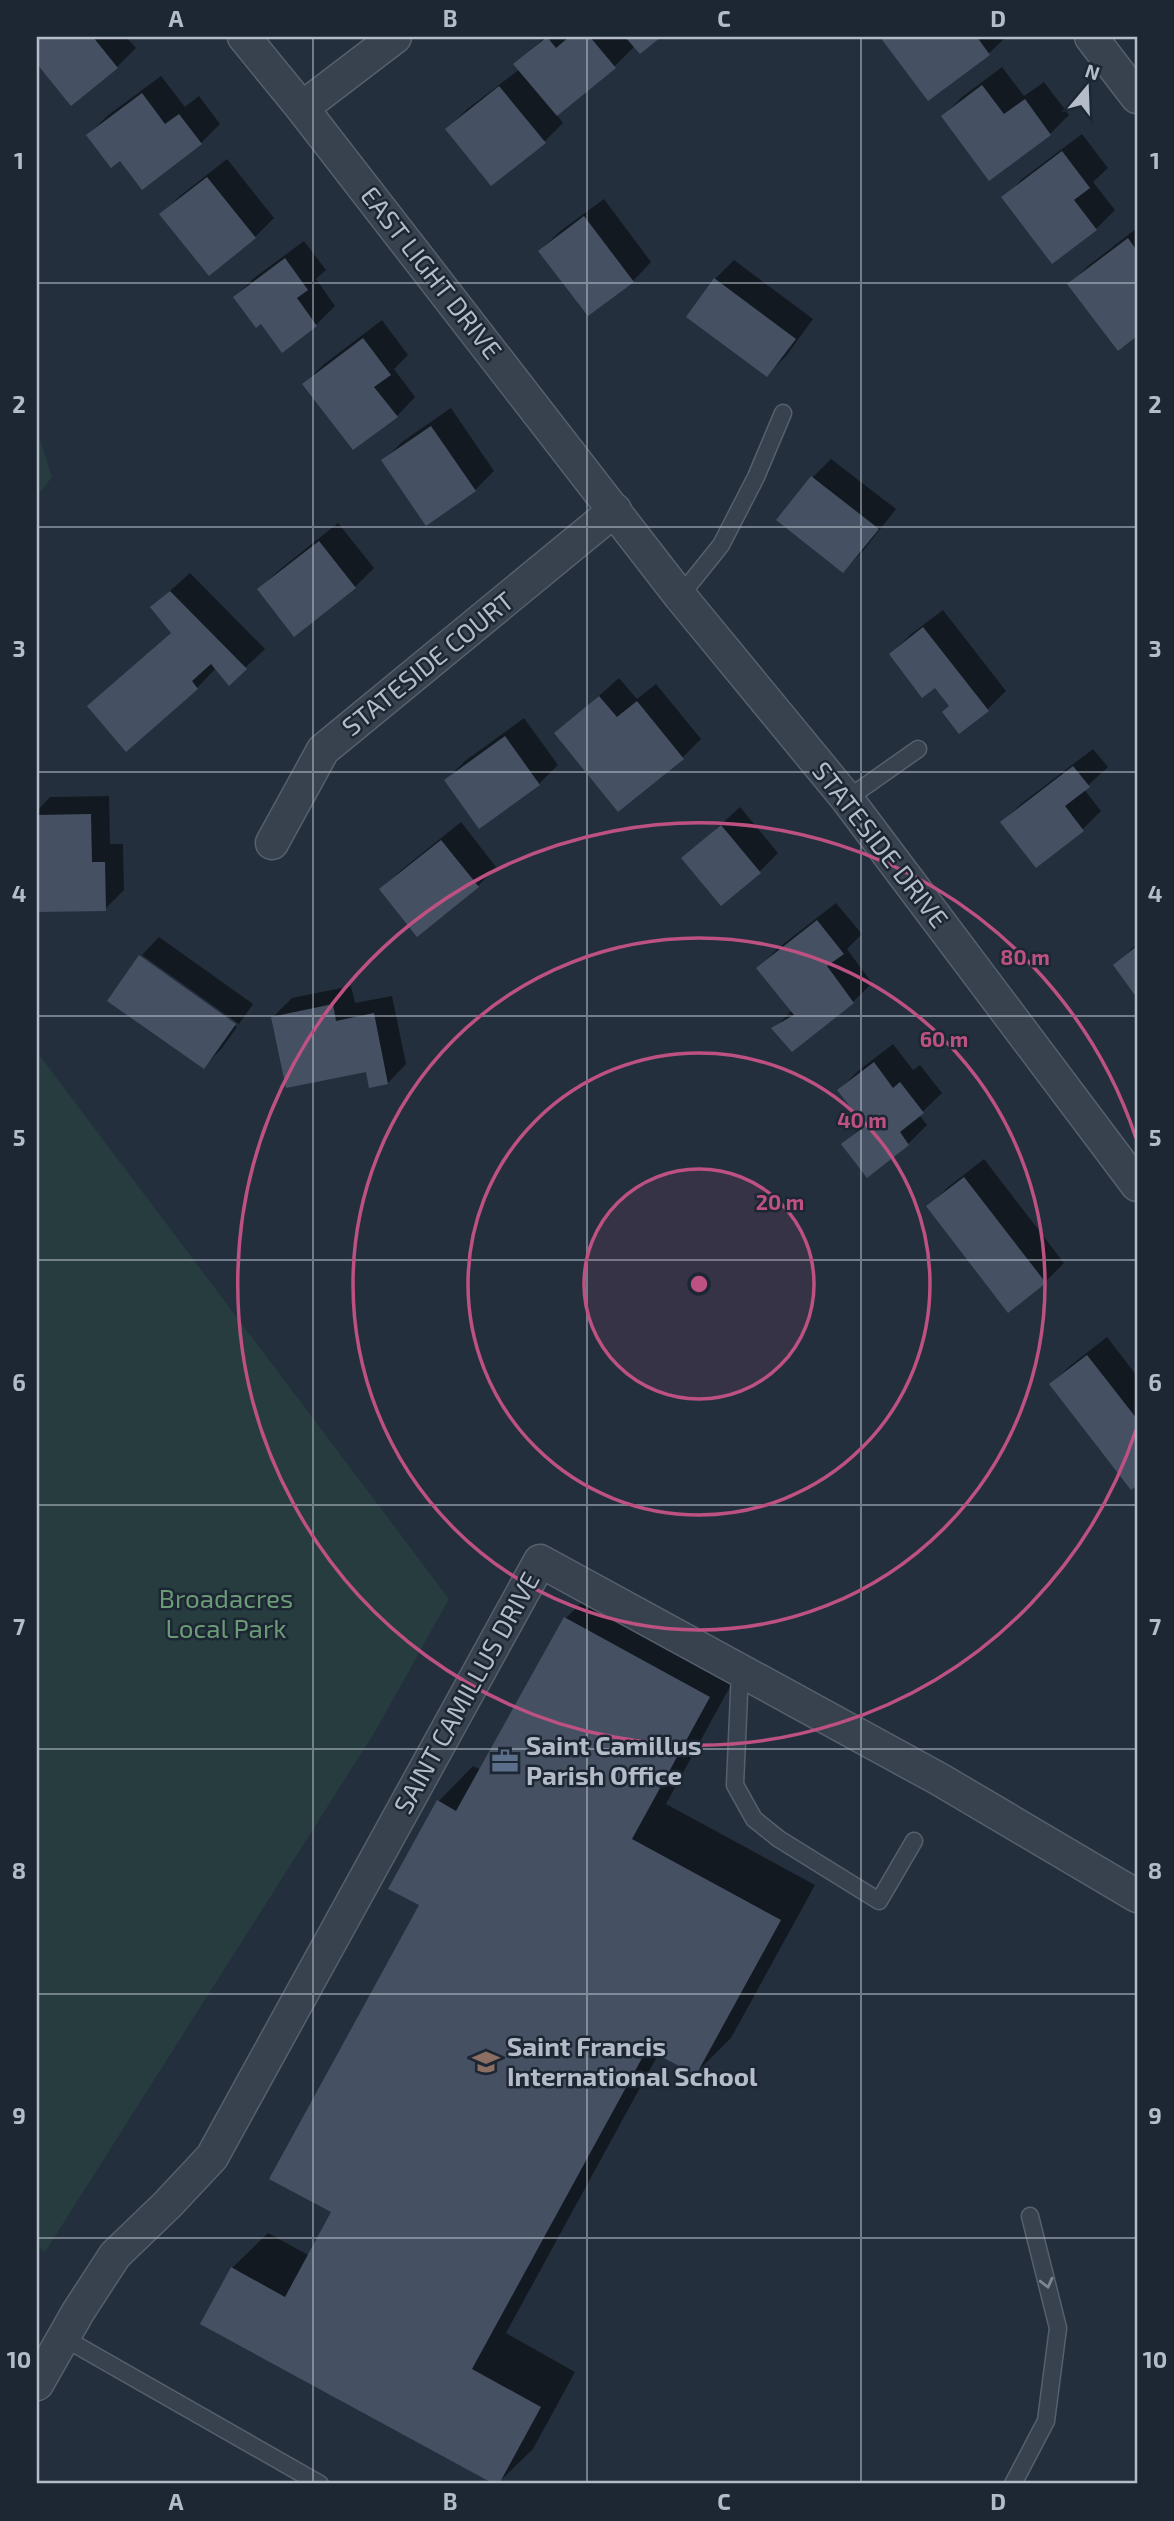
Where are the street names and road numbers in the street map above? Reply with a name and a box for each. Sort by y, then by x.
street label: EAST LIGHT DRIVE [355,180,509,364]
street label: STATESIDE COURT [335,584,519,741]
street label: STATESIDE DRIVE [807,755,956,933]
street label: SAINT CAMILLUS DRIVE [386,1566,545,1818]

